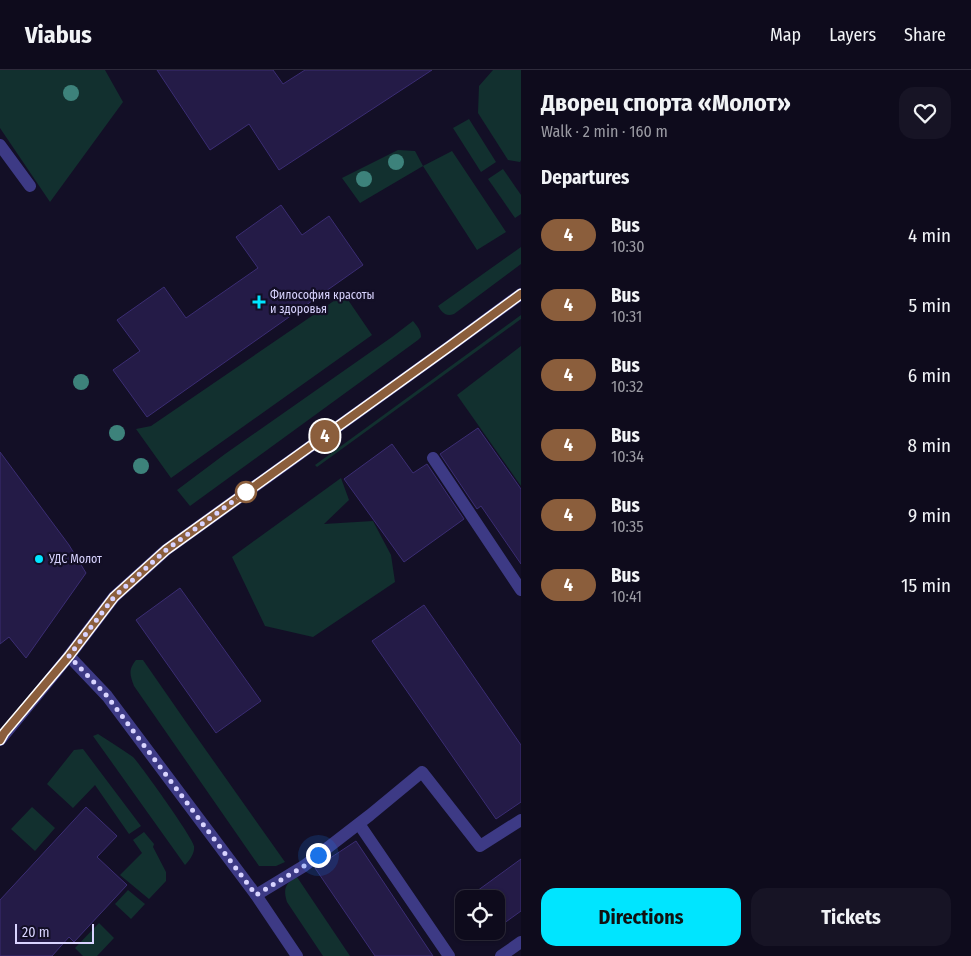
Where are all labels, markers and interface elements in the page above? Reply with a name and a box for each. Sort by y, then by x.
text: Viabus [25,21,92,49]
text: Map [770,24,801,46]
text: Layers [829,24,876,46]
text: Share [904,24,946,46]
button: heart [899,87,951,139]
text: Дворец спорта «Молот» [541,89,791,117]
text: Walk · 2 min · 160 m [541,122,668,141]
text: Departures [541,166,629,189]
text: Bus [611,214,640,237]
text: 4 [564,224,573,246]
text: 4 min [908,224,951,247]
text: 10:30 [611,237,645,256]
text: Bus [611,284,640,307]
place label: Философия красоты и здоровья [270,288,375,316]
text: 4 [564,294,573,316]
text: 5 min [908,294,951,317]
marker: Философия красоты и здоровья [252,295,266,309]
text: 10:31 [611,307,642,326]
text: Bus [611,354,640,377]
text: 4 [564,364,573,386]
text: 6 min [908,364,951,387]
text: 10:32 [611,377,643,396]
line badge: 4 [309,420,341,452]
text: Bus [611,424,640,447]
text: 4 [320,425,330,447]
text: 4 [564,434,573,456]
text: 8 min [908,434,951,457]
text: 10:34 [611,447,644,466]
unlabelled marker [235,481,257,503]
text: Bus [611,494,640,517]
text: 4 [564,504,573,526]
text: 9 min [908,504,951,527]
text: 10:35 [611,517,644,536]
place label: УДС Молот [48,552,102,566]
marker: УДС Молот [33,553,45,565]
text: Bus [611,564,640,587]
text: 4 [564,574,573,596]
text: 15 min [901,574,951,597]
text: 10:41 [611,587,642,606]
your location [306,843,331,868]
button: Directions [541,888,741,946]
button: Tickets [751,888,951,946]
map controls [455,890,505,940]
button: locate [455,890,505,940]
scale bar [15,921,94,944]
text: 20 m [22,924,50,941]

